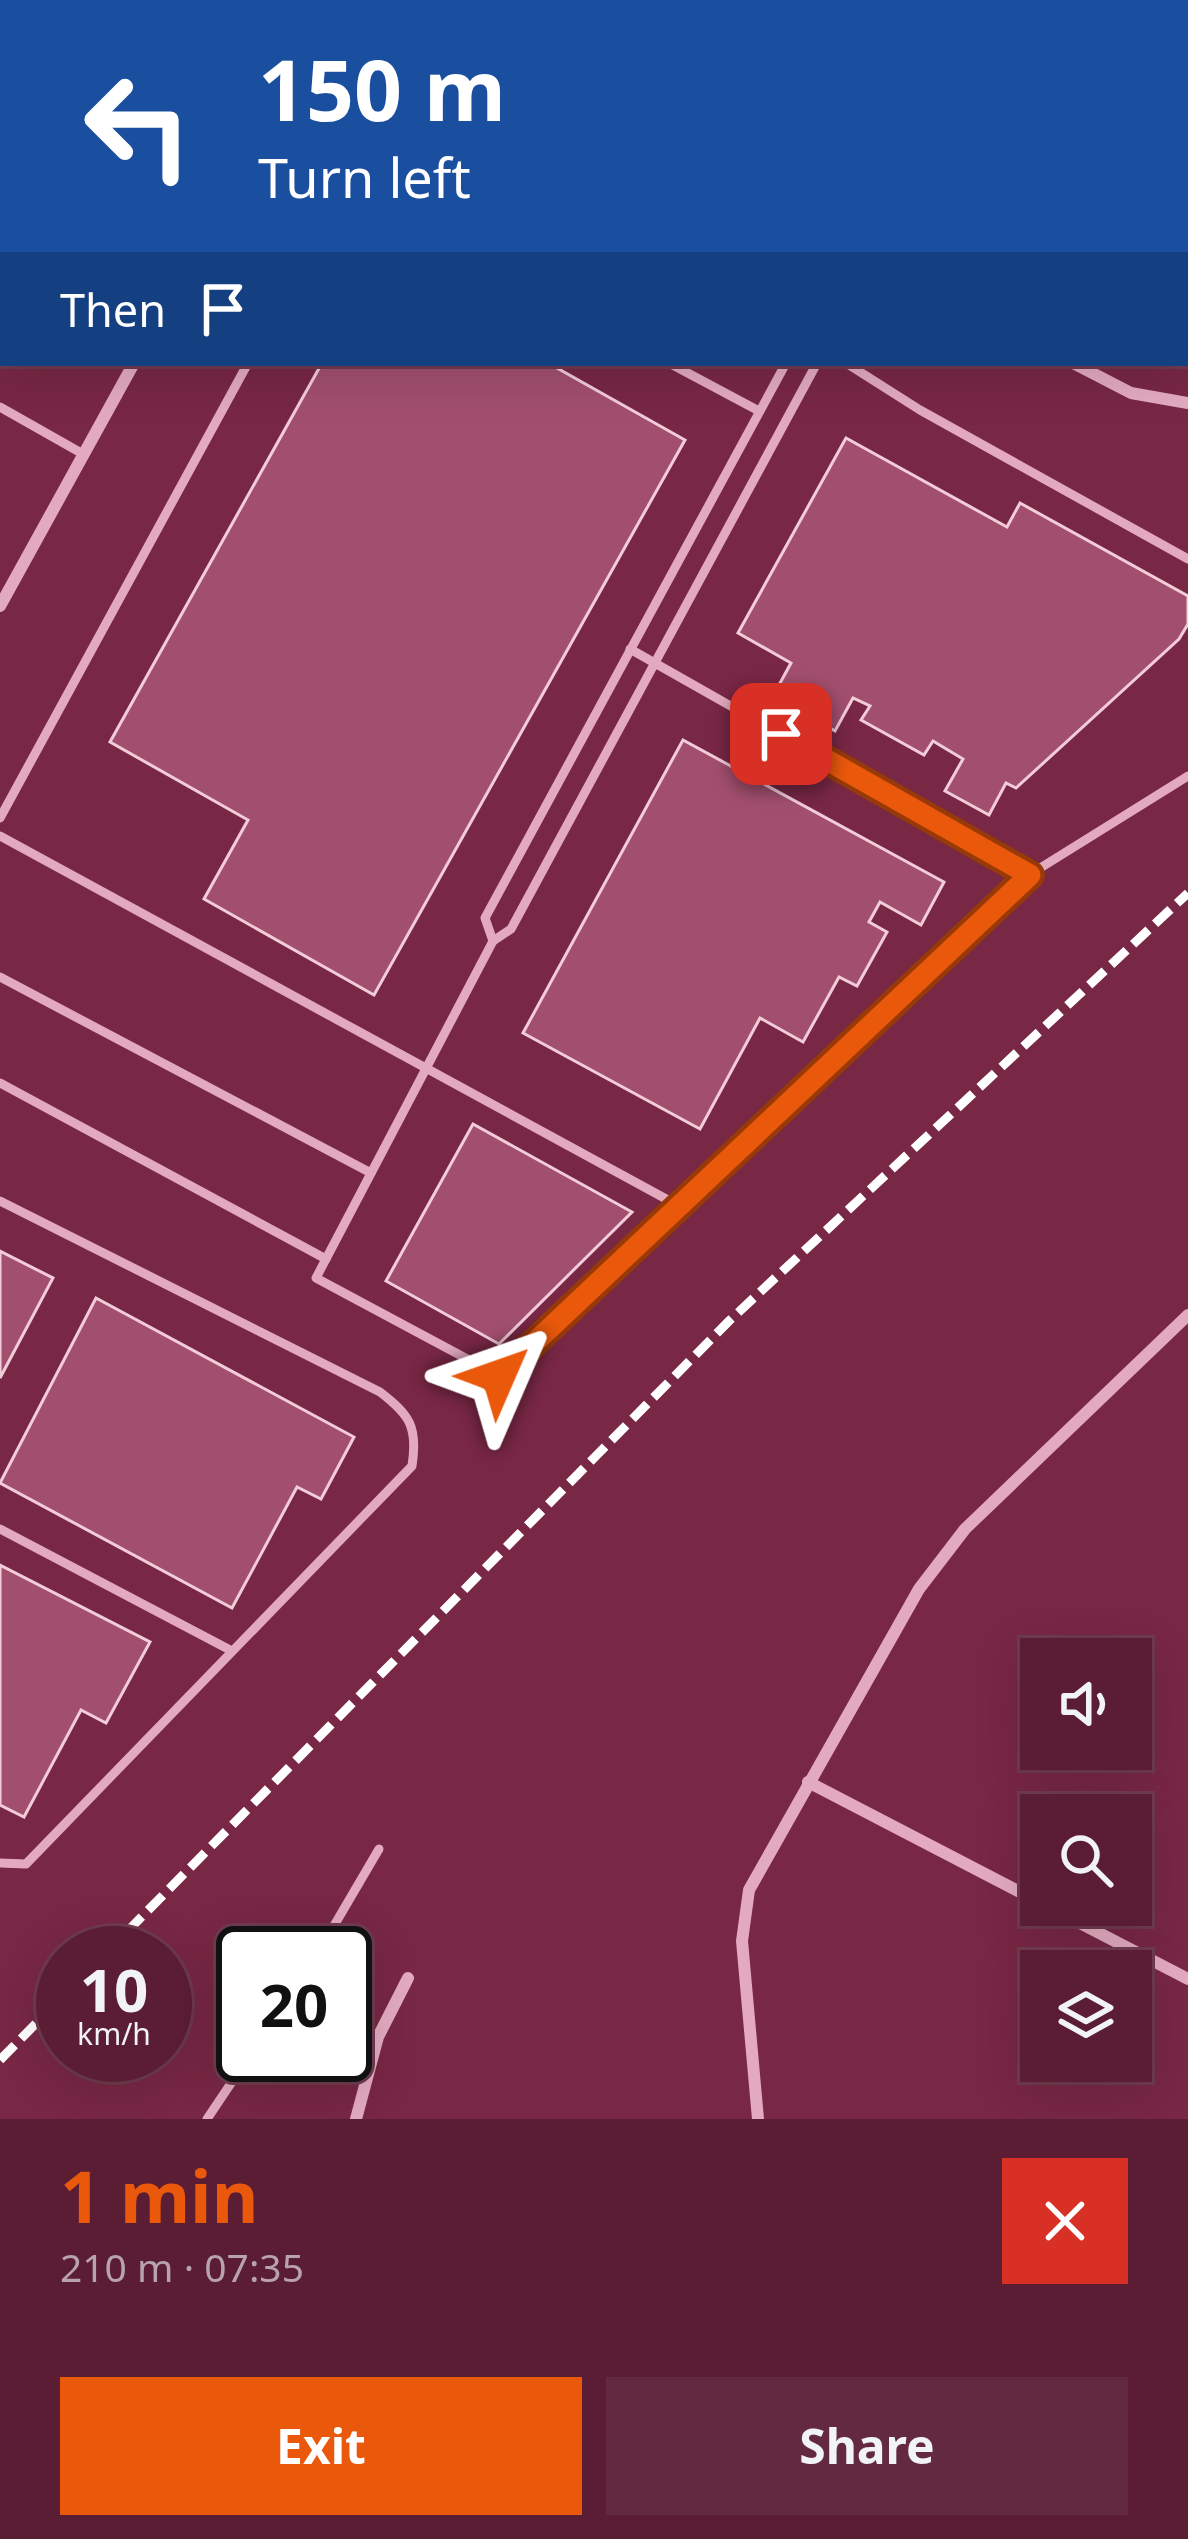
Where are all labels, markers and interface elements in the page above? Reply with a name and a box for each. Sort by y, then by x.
text: 150 m [258,31,506,146]
icon: left [60,48,216,204]
text: Turn left [258,140,471,214]
icon: arrive [190,276,256,342]
text: Then [60,279,166,340]
pin [730,683,832,785]
icon: arrive [748,701,814,767]
position arrow [436,1313,562,1439]
map controls [1020,1638,1152,2082]
button: sound [1020,1638,1152,1770]
button: search [1020,1794,1152,1926]
speed limit sign: 20 [216,1926,372,2082]
text: 10 [80,1948,148,2030]
button: layers [1020,1950,1152,2082]
text: km/h [77,2013,151,2054]
text: 1 min [60,2146,258,2244]
button: close [1002,2158,1128,2284]
text: 210 m · 07:35 [60,2240,304,2293]
button: Exit [60,2377,582,2515]
button: Share [606,2377,1128,2515]

